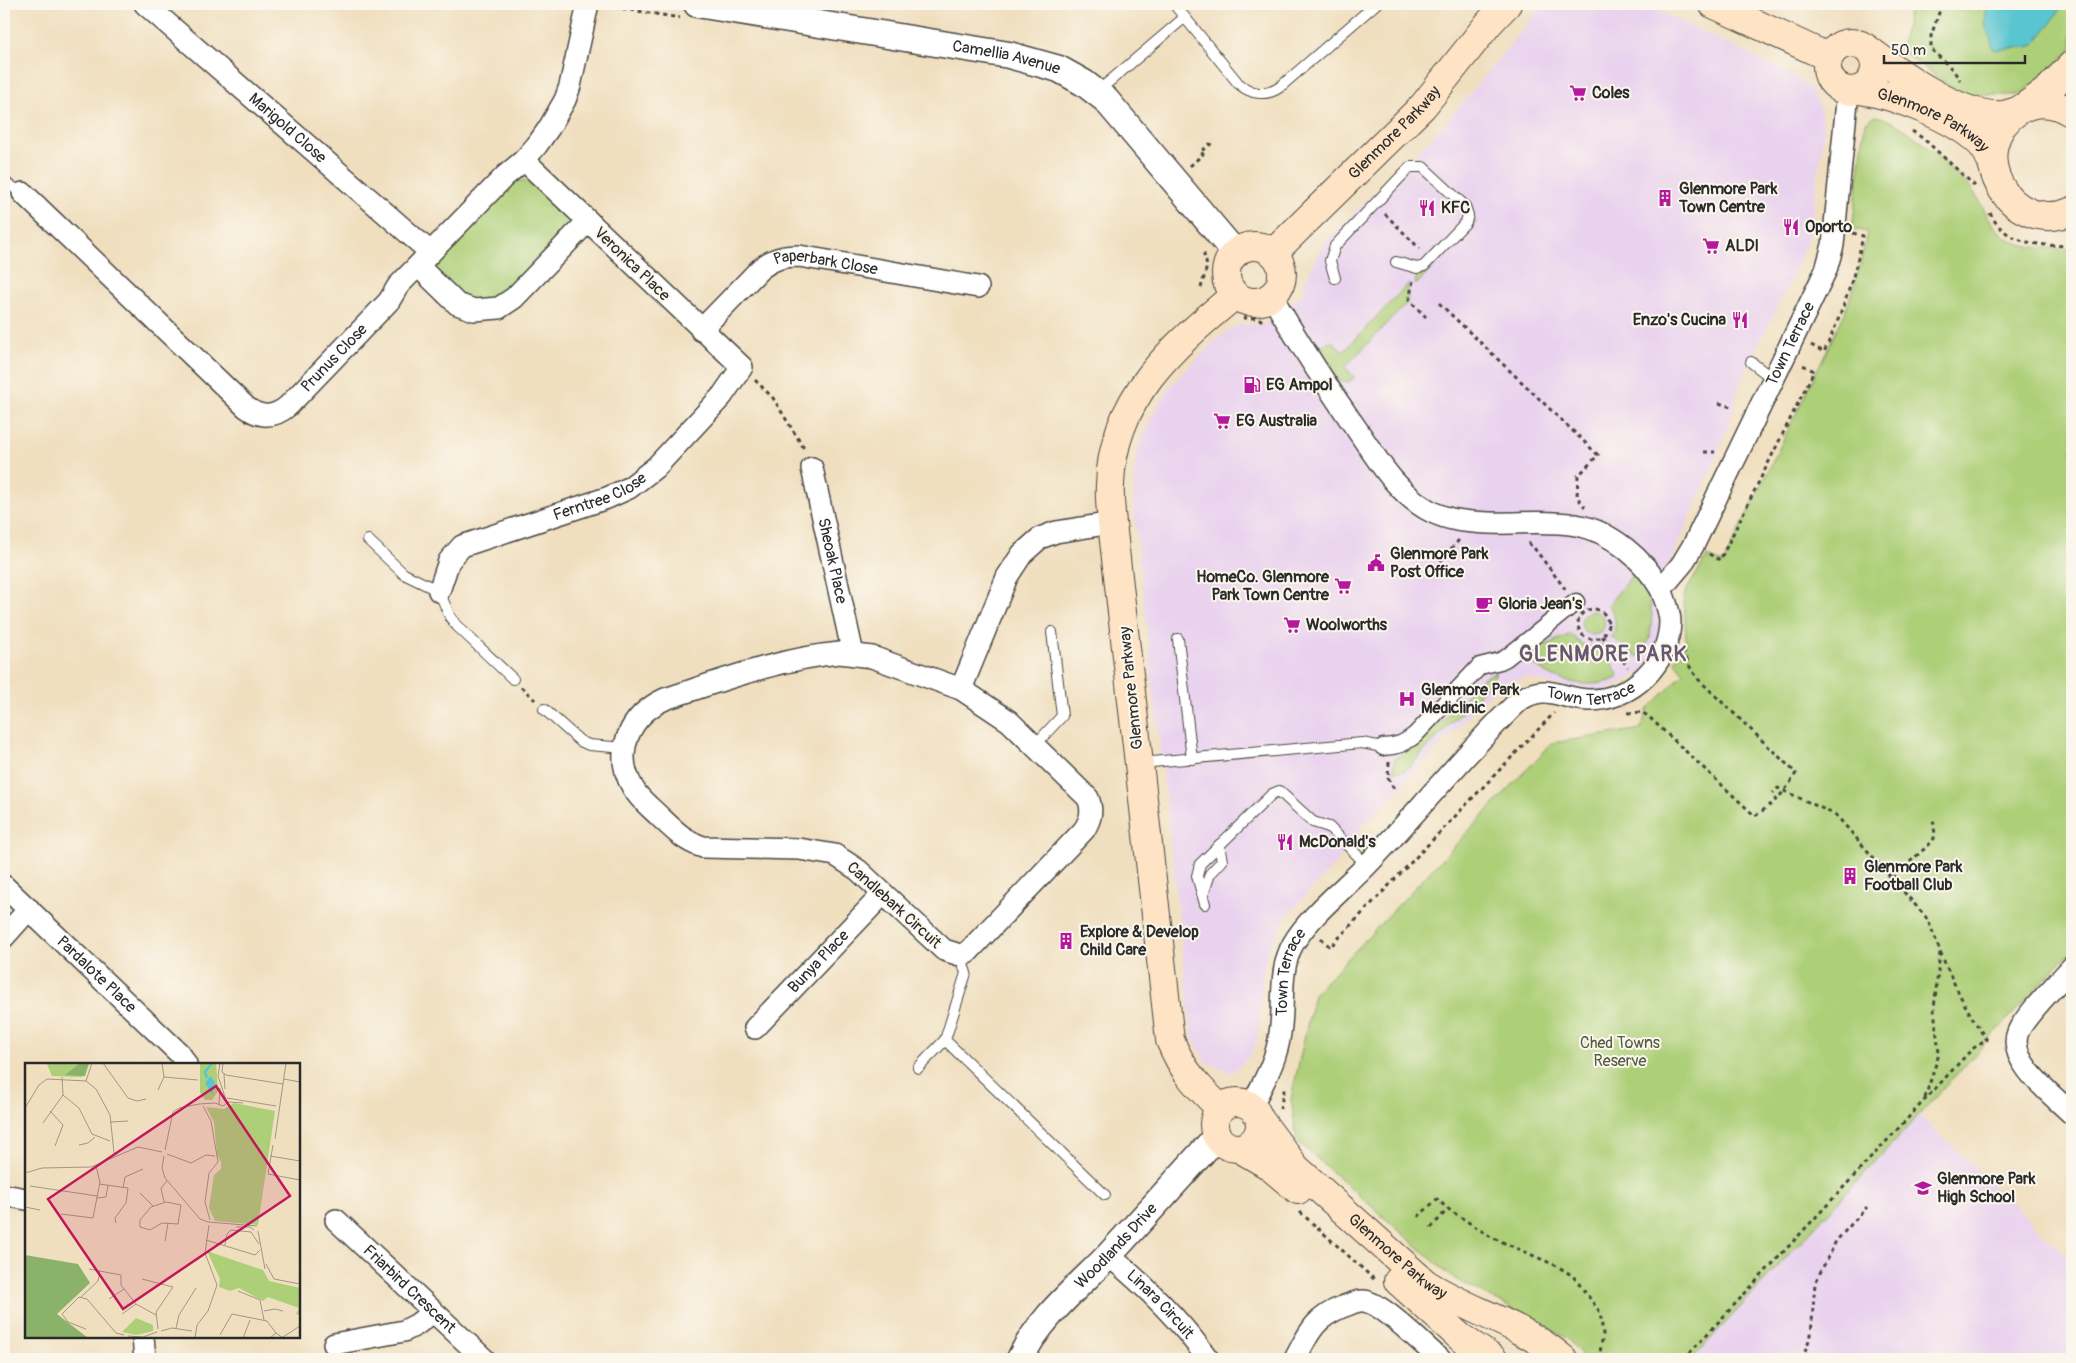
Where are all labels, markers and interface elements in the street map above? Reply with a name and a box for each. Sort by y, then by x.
scale bar [1884,32,2025,64]
street label: Camellia Avenue [951,36,1063,79]
text: 50 m [1891,41,1926,60]
street label: Glenmore Parkway [1344,82,1445,184]
supermarket icon: Coles [1568,83,1588,103]
place label: Coles [1592,83,1630,103]
street label: Glenmore Parkway [1875,84,1994,156]
street label: Marigold Close [245,89,331,167]
place label: Glenmore Park Town Centre [1678,179,1778,217]
building icon: Glenmore Park Town Centre [1655,188,1675,208]
restaurant icon: KFC [1417,198,1437,218]
place label: KFC [1441,198,1470,218]
restaurant icon: Oporto [1781,217,1801,237]
place label: Oporto [1805,217,1852,237]
street label: Veronica Place [590,223,674,305]
supermarket icon: ALDI [1701,236,1721,256]
place label: ALDI [1725,236,1759,256]
street label: Paperbark Close [771,246,879,279]
street label: Town Terrace [1762,299,1819,389]
place label: Enzo's Cucina [1633,310,1727,330]
restaurant icon: Enzo's Cucina [1730,310,1750,330]
street label: Prunus Close [297,319,372,396]
fuel station icon: EG Ampol [1242,375,1262,395]
place label: EG Ampol [1266,375,1333,395]
supermarket icon: EG Australia [1212,411,1232,431]
place label: EG Australia [1236,411,1318,431]
street label: Ferntree Close [550,468,651,525]
street label: Sheoak Place [813,516,852,606]
place label: Glenmore Park Post Office [1390,544,1489,582]
public building icon: Glenmore Park Post Office [1366,553,1386,573]
place label: HomeCo. Glenmore Park Town Centre [1196,567,1330,605]
supermarket icon: HomeCo. Glenmore Park Town Centre [1333,576,1353,596]
cafe icon: Gloria Jean's [1474,594,1494,614]
place label: Gloria Jean's [1498,594,1583,614]
supermarket icon: Woolworths [1282,615,1302,635]
place label: Woolworths [1306,615,1388,635]
street label: Glenmore Parkway [1115,625,1147,750]
district label: GLENMORE PARK [1519,641,1687,668]
street label: Town Terrace [1545,677,1639,710]
place label: Glenmore Park Mediclinic [1421,680,1520,718]
hospital icon: Glenmore Park Mediclinic [1397,689,1417,709]
restaurant icon: McDonald's [1275,832,1295,852]
place label: McDonald's [1299,832,1376,852]
street label: Candlebark Circuit [843,857,946,953]
place label: Glenmore Park Football Club [1864,857,1963,895]
building icon: Glenmore Park Football Club [1840,866,1860,886]
place label: Explore & Develop Child Care [1080,922,1199,960]
street label: Town Terrace [1272,924,1310,1017]
street label: Bunya Place [784,926,853,997]
building icon: Explore & Develop Child Care [1056,931,1076,951]
street label: Pardalote Place [53,932,141,1017]
park label: Ched Towns Reserve [1580,1033,1660,1071]
inset map [25,1063,300,1338]
place label: Glenmore Park High School [1937,1169,2036,1207]
school or university icon: Glenmore Park High School [1913,1178,1933,1198]
street label: Woodlands Drive [1070,1199,1162,1293]
street label: Glenmore Parkway [1344,1209,1451,1304]
street label: Friarbird Crescent [359,1241,461,1338]
street label: Linara Circuit [1122,1265,1199,1343]

